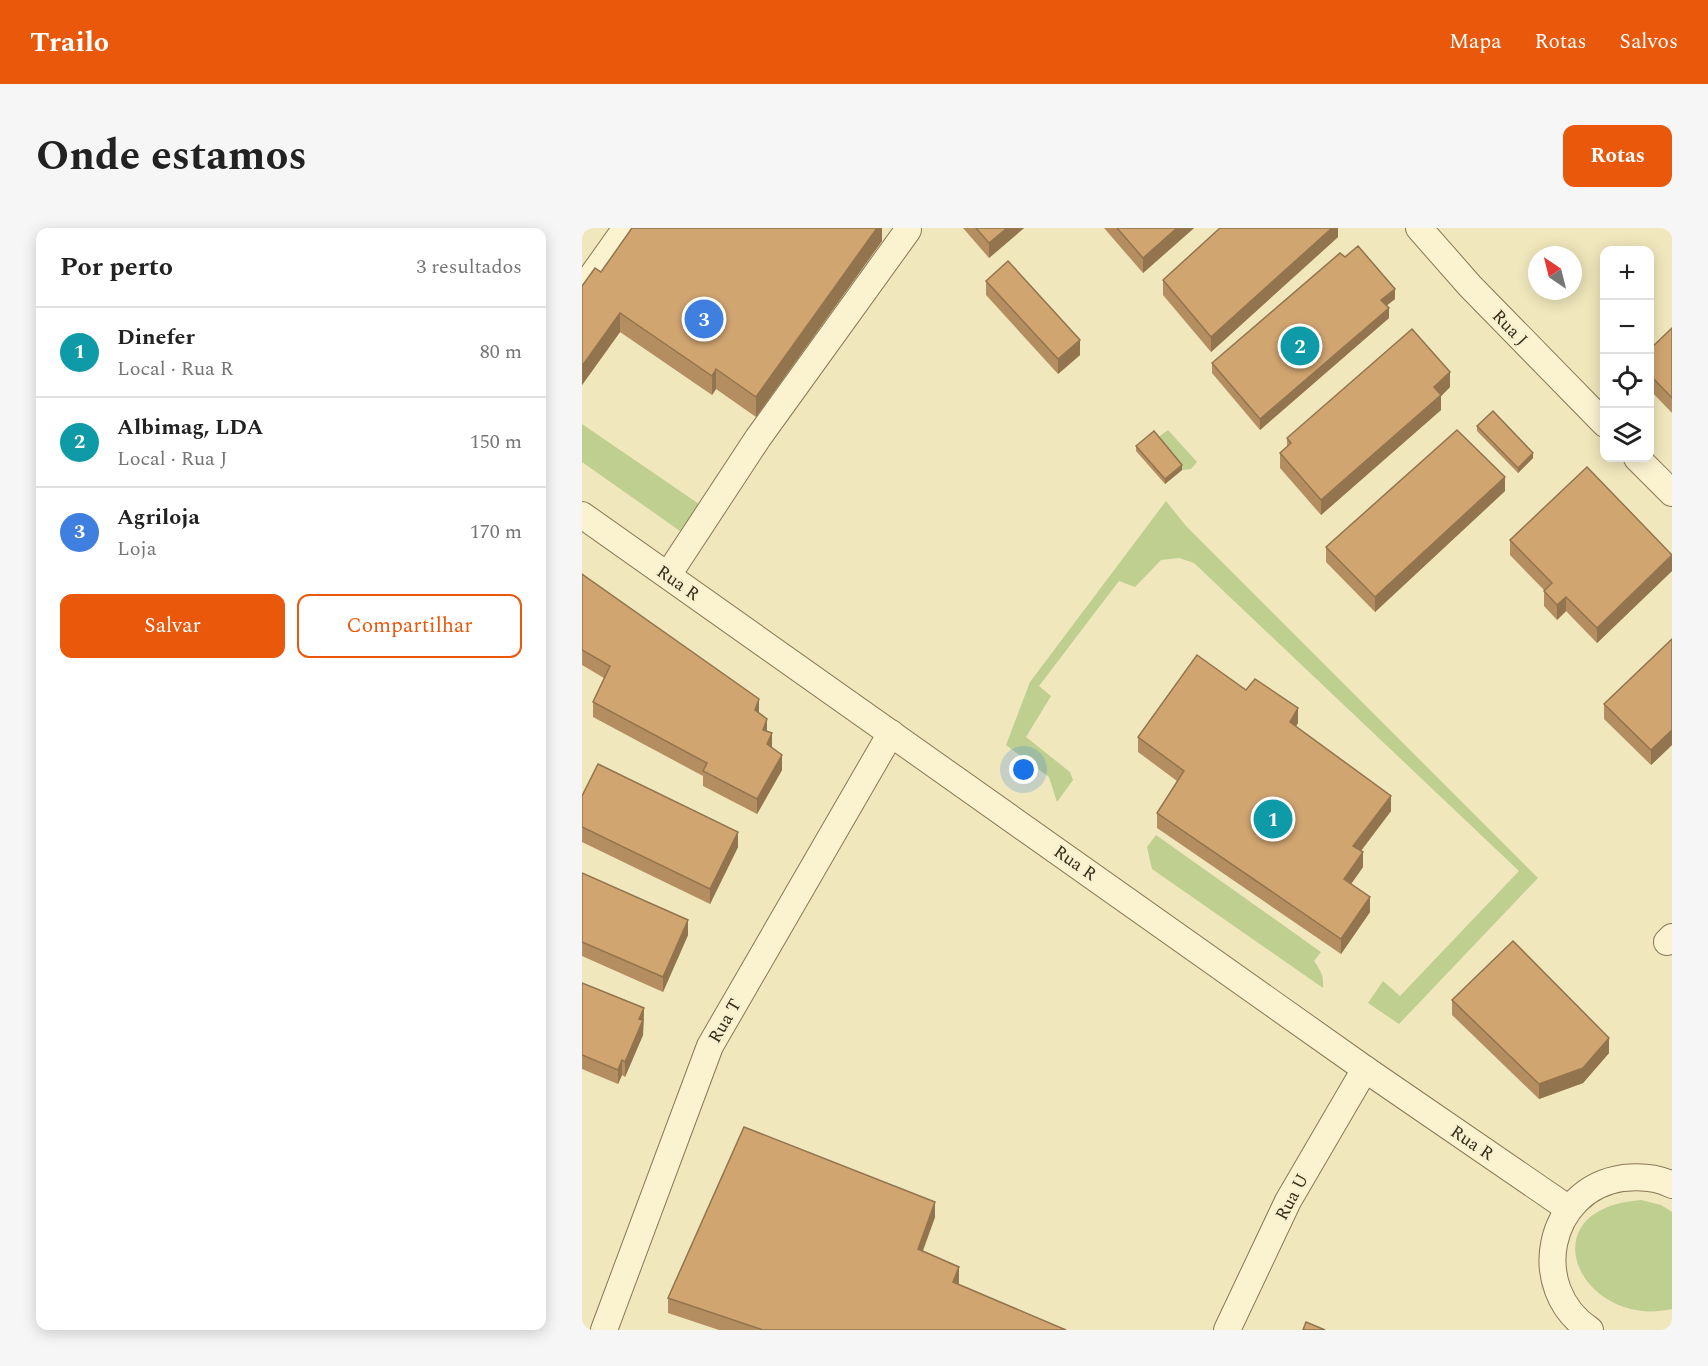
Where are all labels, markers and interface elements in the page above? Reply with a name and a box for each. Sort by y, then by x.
text: Trailo [30,21,109,64]
text: Mapa [1449,26,1502,58]
text: Rotas [1535,26,1587,58]
text: Salvos [1620,26,1678,58]
text: Onde estamos [36,125,307,188]
button: Rotas [1563,125,1672,187]
north arrow [1528,246,1582,300]
map controls [1600,246,1654,462]
button: + [1600,246,1654,300]
text: Por perto [60,247,173,287]
text: 3 resultados [416,252,522,282]
pin: 3 [684,296,724,341]
button: − [1600,300,1654,354]
street label: Rua J [1486,303,1534,353]
text: Dinefer [117,321,195,354]
pin: 2 [1280,324,1320,368]
text: 1 [74,337,85,367]
text: 80 m [480,337,522,367]
text: Local · Rua R [117,354,233,384]
button: locate [1600,354,1654,408]
button: layers [1600,408,1654,462]
text: Albimag, LDA [117,411,263,444]
text: 2 [74,427,85,457]
text: 150 m [470,427,522,457]
text: Local · Rua J [117,444,228,474]
text: Agriloja [117,501,200,534]
text: 3 [74,517,85,547]
text: 170 m [470,517,522,547]
text: Loja [117,534,157,564]
street label: Rua R [651,558,705,608]
button: Salvar [60,594,285,658]
button: Compartilhar [297,594,522,658]
your location [1009,755,1038,784]
pin: 1 [1254,796,1292,842]
street label: Rua R [1048,838,1102,888]
street label: Rua T [701,994,749,1048]
street label: Rua R [1445,1119,1499,1167]
street label: Rua U [1268,1169,1316,1225]

